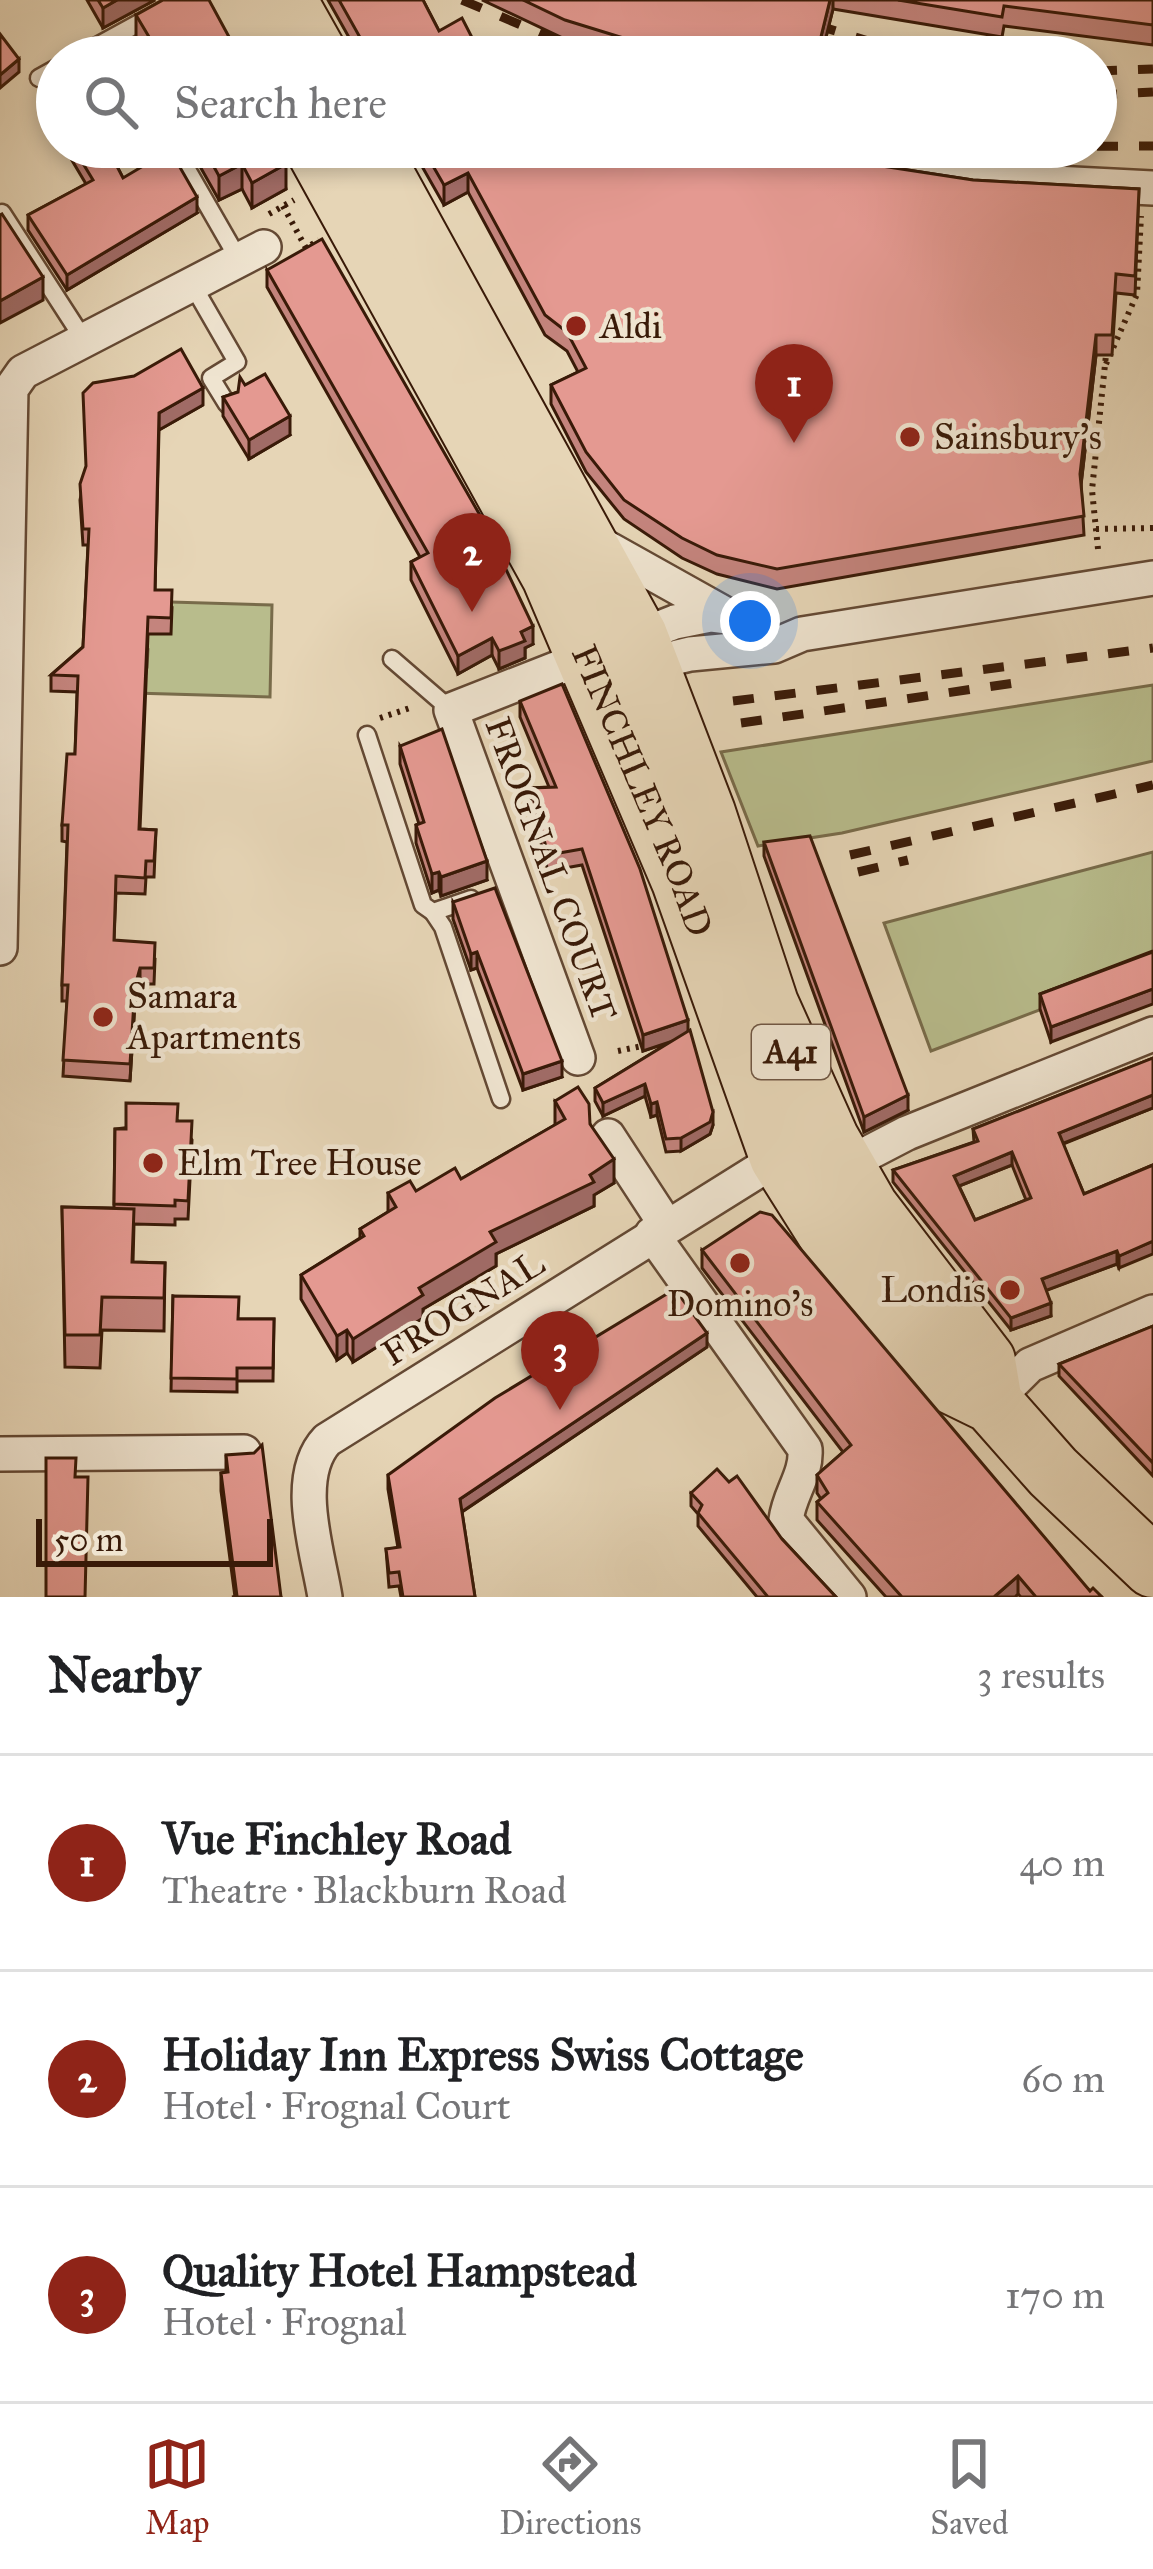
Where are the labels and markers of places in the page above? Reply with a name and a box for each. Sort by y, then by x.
place label: Aldi [598,304,662,348]
marker: Aldi [563,313,589,339]
pin: 1 [755,344,833,443]
place label: Sainsbury's [934,415,1102,459]
marker: Sainsbury's [897,424,923,450]
pin: 2 [433,513,511,612]
place label: Samara Apartments [125,974,301,1059]
marker: Samara Apartments [90,1004,116,1030]
place label: Elm Tree House [177,1141,422,1185]
marker: Elm Tree House [140,1150,166,1176]
marker: Domino's [727,1250,753,1276]
place label: Londis [880,1268,986,1312]
marker: Londis [997,1277,1023,1303]
place label: Domino's [667,1282,813,1326]
pin: 3 [521,1311,599,1410]

